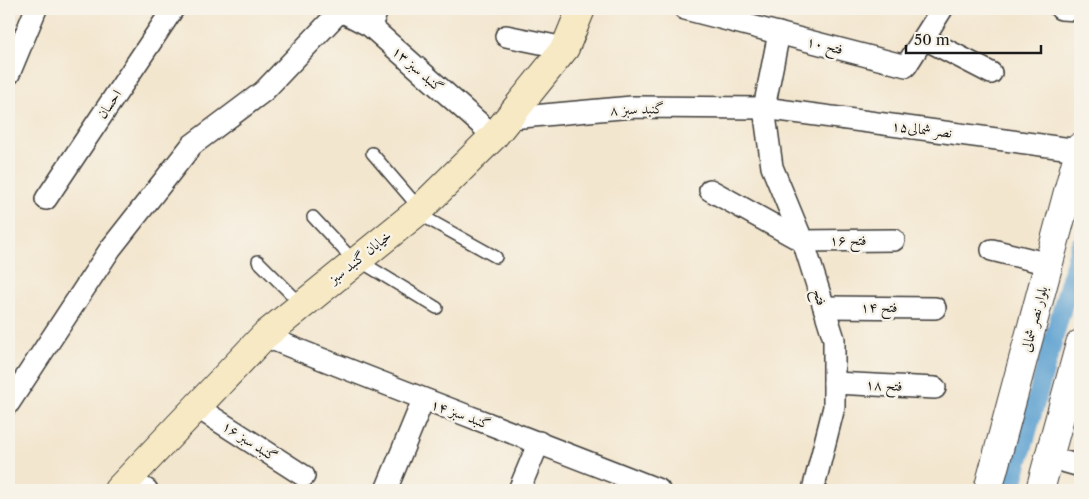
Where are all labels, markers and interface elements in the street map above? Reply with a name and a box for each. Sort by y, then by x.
scale bar [906,22,1042,54]
text: 50 m [914,30,950,49]
street label: فتح ۱۰ [804,32,845,62]
street label: گنبد سبز ۱۳ [389,42,447,96]
street label: احسان [93,86,125,122]
street label: گنبد سبز ۸ [610,99,664,119]
street label: نصر شمالی۱۵ [891,116,954,143]
street label: خیابان گنبد سبز [323,226,395,289]
street label: فتح ۱۶ [830,231,866,253]
street label: بلوار نصر شمالی [1017,284,1052,354]
street label: فتح [805,286,831,309]
street label: فتح ۱۴ [861,298,897,320]
street label: فتح ۱۸ [865,375,903,399]
street label: گنبد سبز ۱۴ [429,395,493,433]
street label: گنبد سبز ۱۶ [219,417,281,465]

